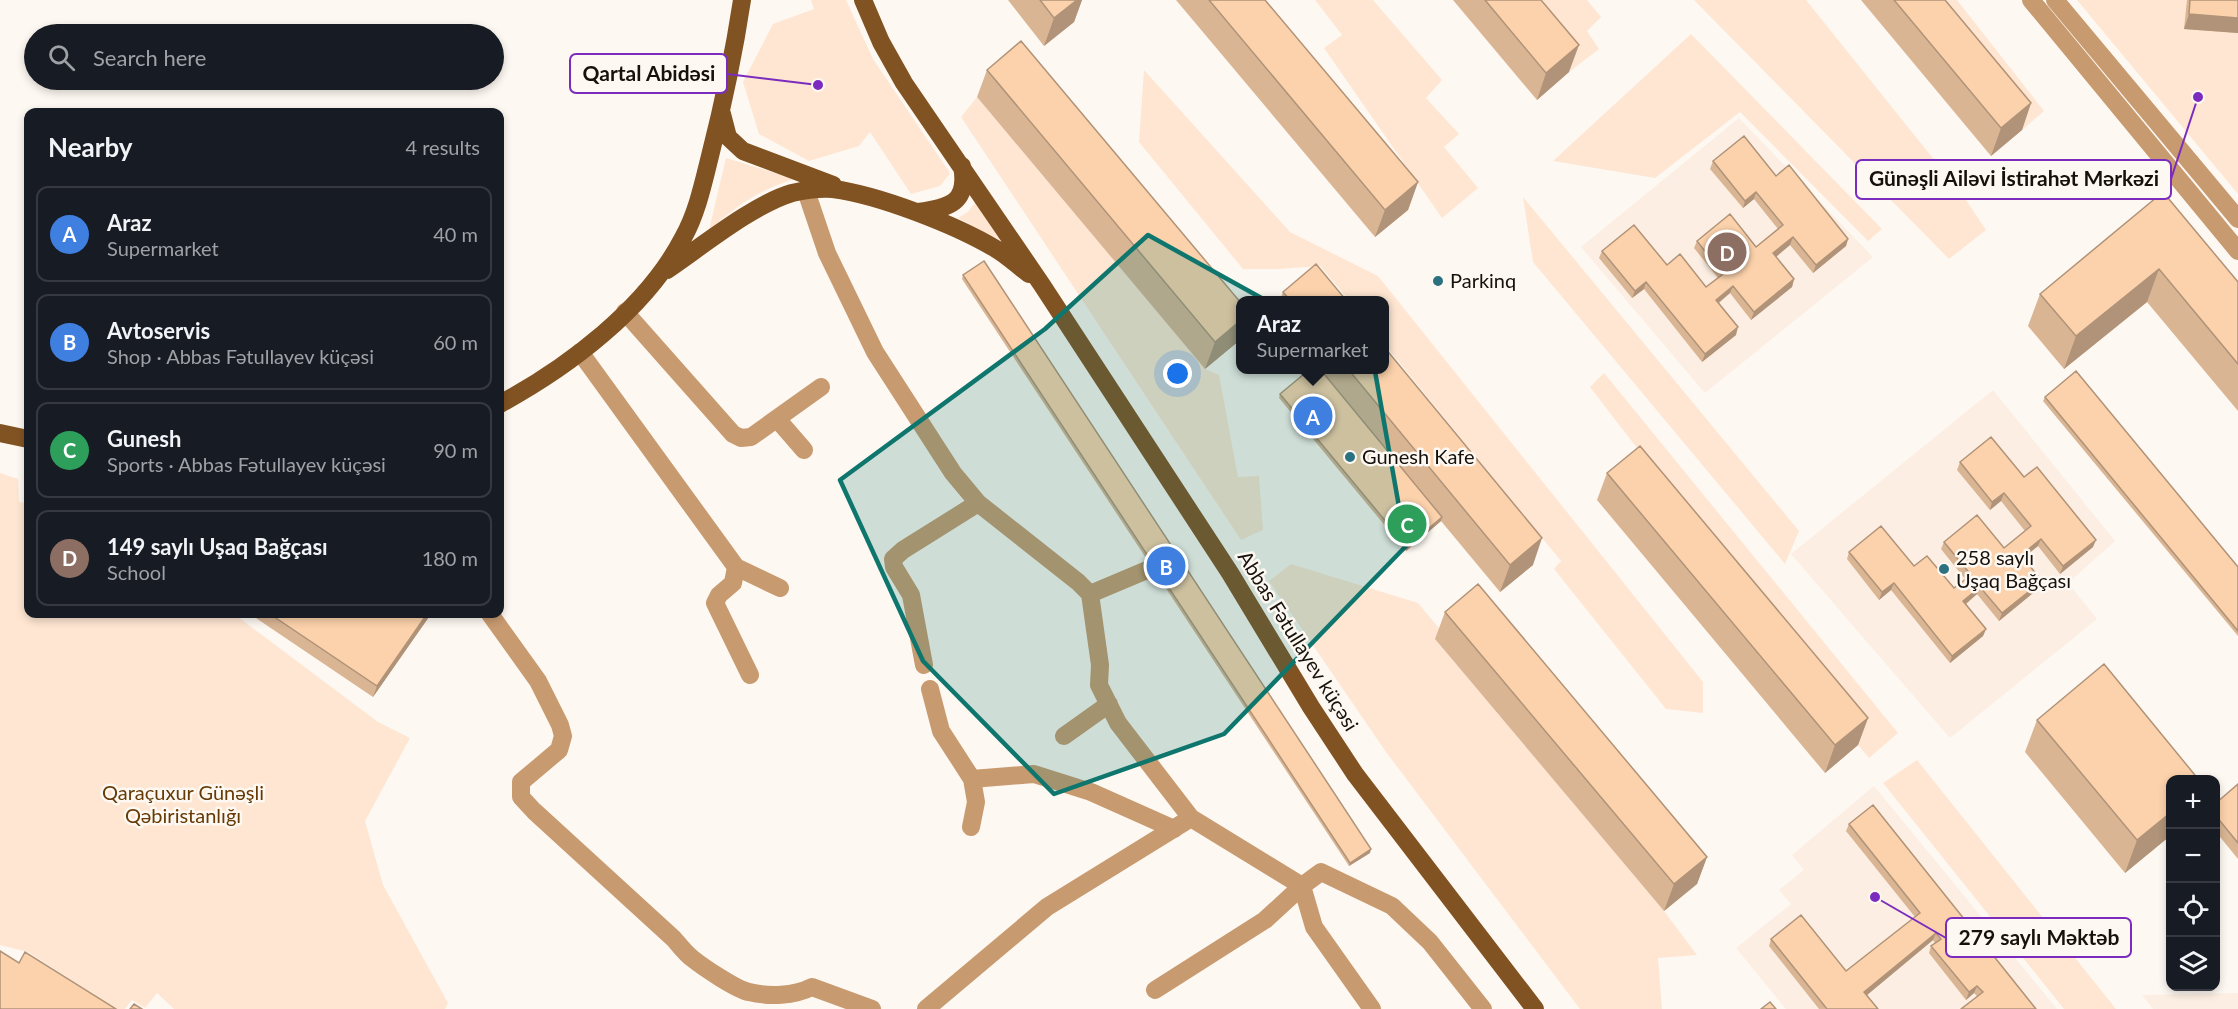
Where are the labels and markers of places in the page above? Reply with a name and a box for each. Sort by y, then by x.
callout: Qartal Abidəsi [570,54,727,93]
callout: Günəşli Ailəvi İstirahət Mərkəzi [1856,160,2171,199]
pin: D [1708,230,1746,274]
place label: Parkinq [1450,268,1516,292]
marker: Parkinq [1431,274,1445,288]
pin: A [1294,394,1332,438]
place label: Gunesh Kafe [1362,444,1474,468]
marker: Gunesh Kafe [1343,450,1357,464]
pin: C [1388,502,1426,546]
pin: B [1146,544,1186,588]
place label: 258 saylı Uşaq Bağçası [1956,545,2071,592]
marker: 258 saylı Uşaq Bağçası [1937,562,1951,576]
callout: 279 saylı Məktəb [1946,918,2131,957]

